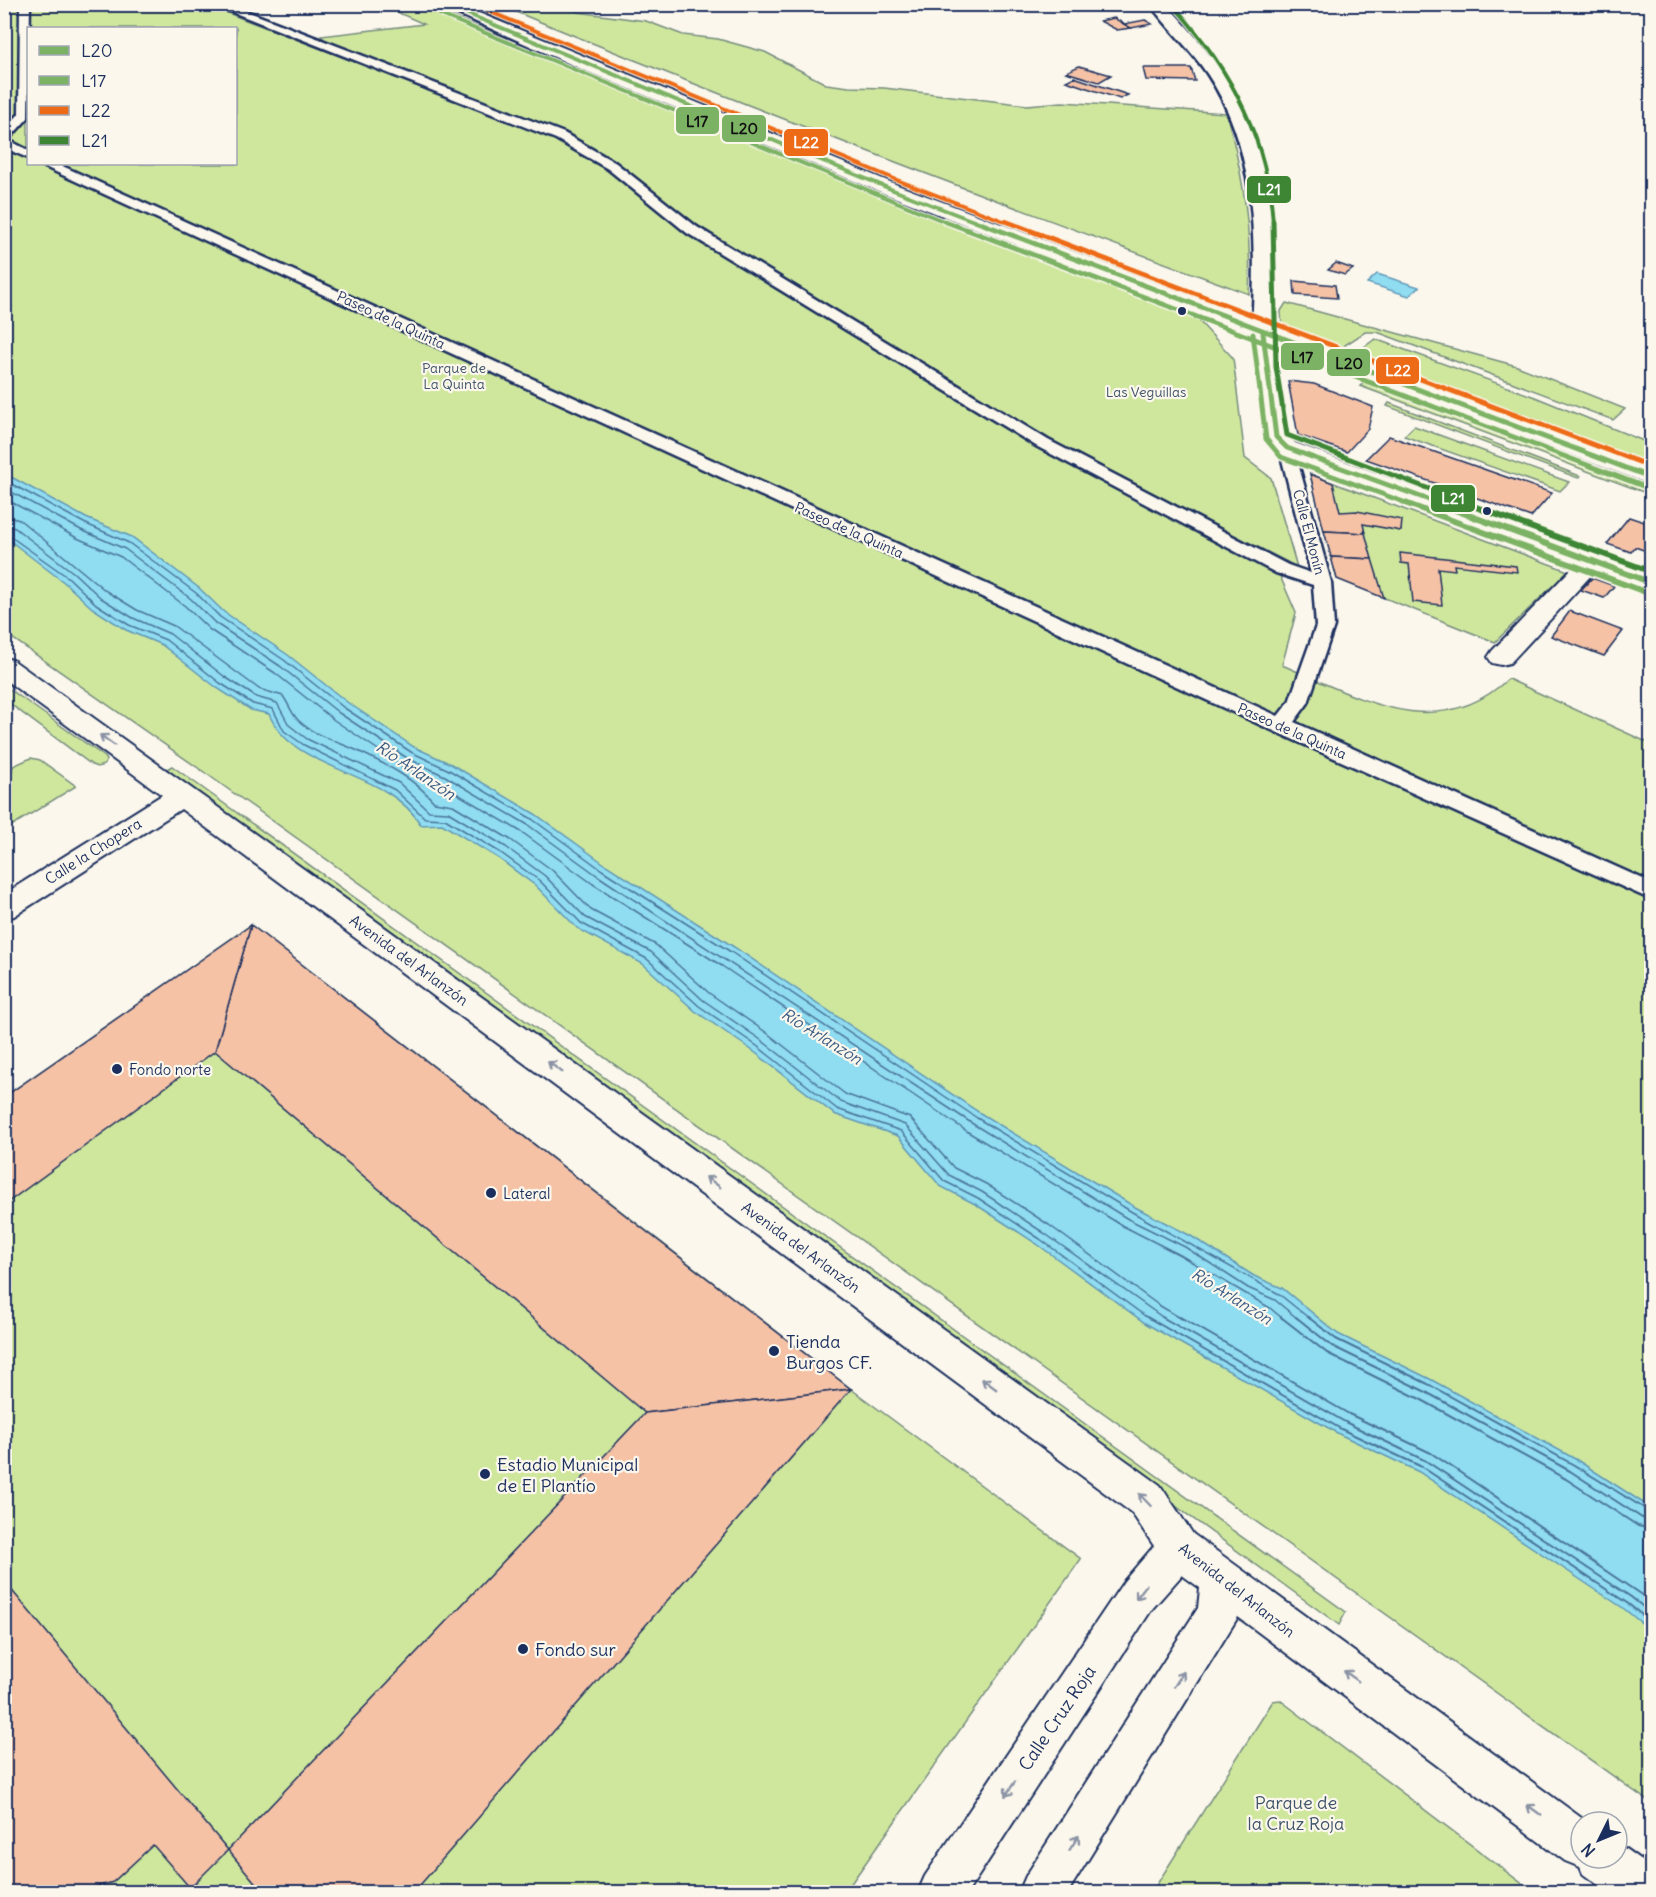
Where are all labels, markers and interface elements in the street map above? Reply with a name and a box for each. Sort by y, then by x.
legend [27,27,237,165]
text: L20 [81,39,113,62]
text: L17 [81,69,106,92]
text: L22 [81,99,111,122]
line badge: L17 [675,106,720,135]
text: L17 [686,111,708,131]
line badge: L20 [721,114,767,143]
text: L20 [730,118,758,138]
line badge: L22 [783,128,829,157]
text: L21 [81,129,108,152]
text: L22 [793,132,819,152]
line badge: L21 [1246,175,1292,204]
text: L21 [1257,179,1281,199]
street label: Paseo de la Quinta [334,287,448,353]
unlabelled marker [1176,305,1188,317]
line badge: L17 [1280,342,1325,371]
text: L17 [1291,347,1313,367]
line badge: L20 [1326,348,1371,377]
text: L20 [1335,353,1363,373]
line badge: L22 [1375,356,1420,385]
park label: Parque de La Quinta [422,359,486,393]
text: L22 [1385,360,1411,380]
park label: Las Veguillas [1106,383,1186,401]
line badge: L21 [1430,484,1476,513]
street label: Calle El Monín [1289,487,1329,577]
text: L21 [1441,488,1465,508]
street label: Paseo de la Quinta [792,498,906,562]
unlabelled marker [1481,505,1493,517]
street label: Paseo de la Quinta [1235,699,1349,763]
one-way arrow [99,734,115,746]
water label: Río Arlanzón [373,736,460,804]
street label: Calle la Chopera [41,813,145,888]
street label: Avenida del Arlanzón [346,911,472,1010]
water label: Río Arlanzón [778,1003,867,1069]
place label: Fondo norte [129,1060,211,1079]
one-way arrow [548,1061,564,1073]
marker: Fondo norte [110,1062,124,1076]
one-way arrow [705,1176,721,1188]
place label: Lateral [503,1184,550,1203]
marker: Lateral [484,1186,498,1200]
street label: Avenida del Arlanzón [738,1198,864,1297]
water label: Río Arlanzón [1188,1263,1277,1329]
place label: Tienda Burgos CF. [786,1330,872,1374]
marker: Tienda Burgos CF. [767,1344,781,1358]
one-way arrow [981,1378,997,1390]
place label: Estadio Municipal de El Plantío [497,1453,638,1497]
marker: Estadio Municipal de El Plantío [478,1467,492,1481]
one-way arrow [1137,1493,1152,1508]
street label: Avenida del Arlanzón [1175,1539,1299,1641]
one-way arrow [1135,1583,1147,1599]
place label: Fondo sur [535,1638,617,1661]
marker: Fondo sur [516,1642,530,1656]
street label: Calle Cruz Roja [1013,1661,1101,1775]
one-way arrow [1343,1670,1359,1682]
one-way arrow [1173,1671,1185,1688]
one-way arrow [1004,1781,1016,1797]
park label: Parque de la Cruz Roja [1248,1791,1344,1835]
one-way arrow [1526,1804,1542,1817]
north arrow [1569,1810,1629,1870]
one-way arrow [1068,1835,1080,1852]
text: N [1577,1839,1599,1861]

